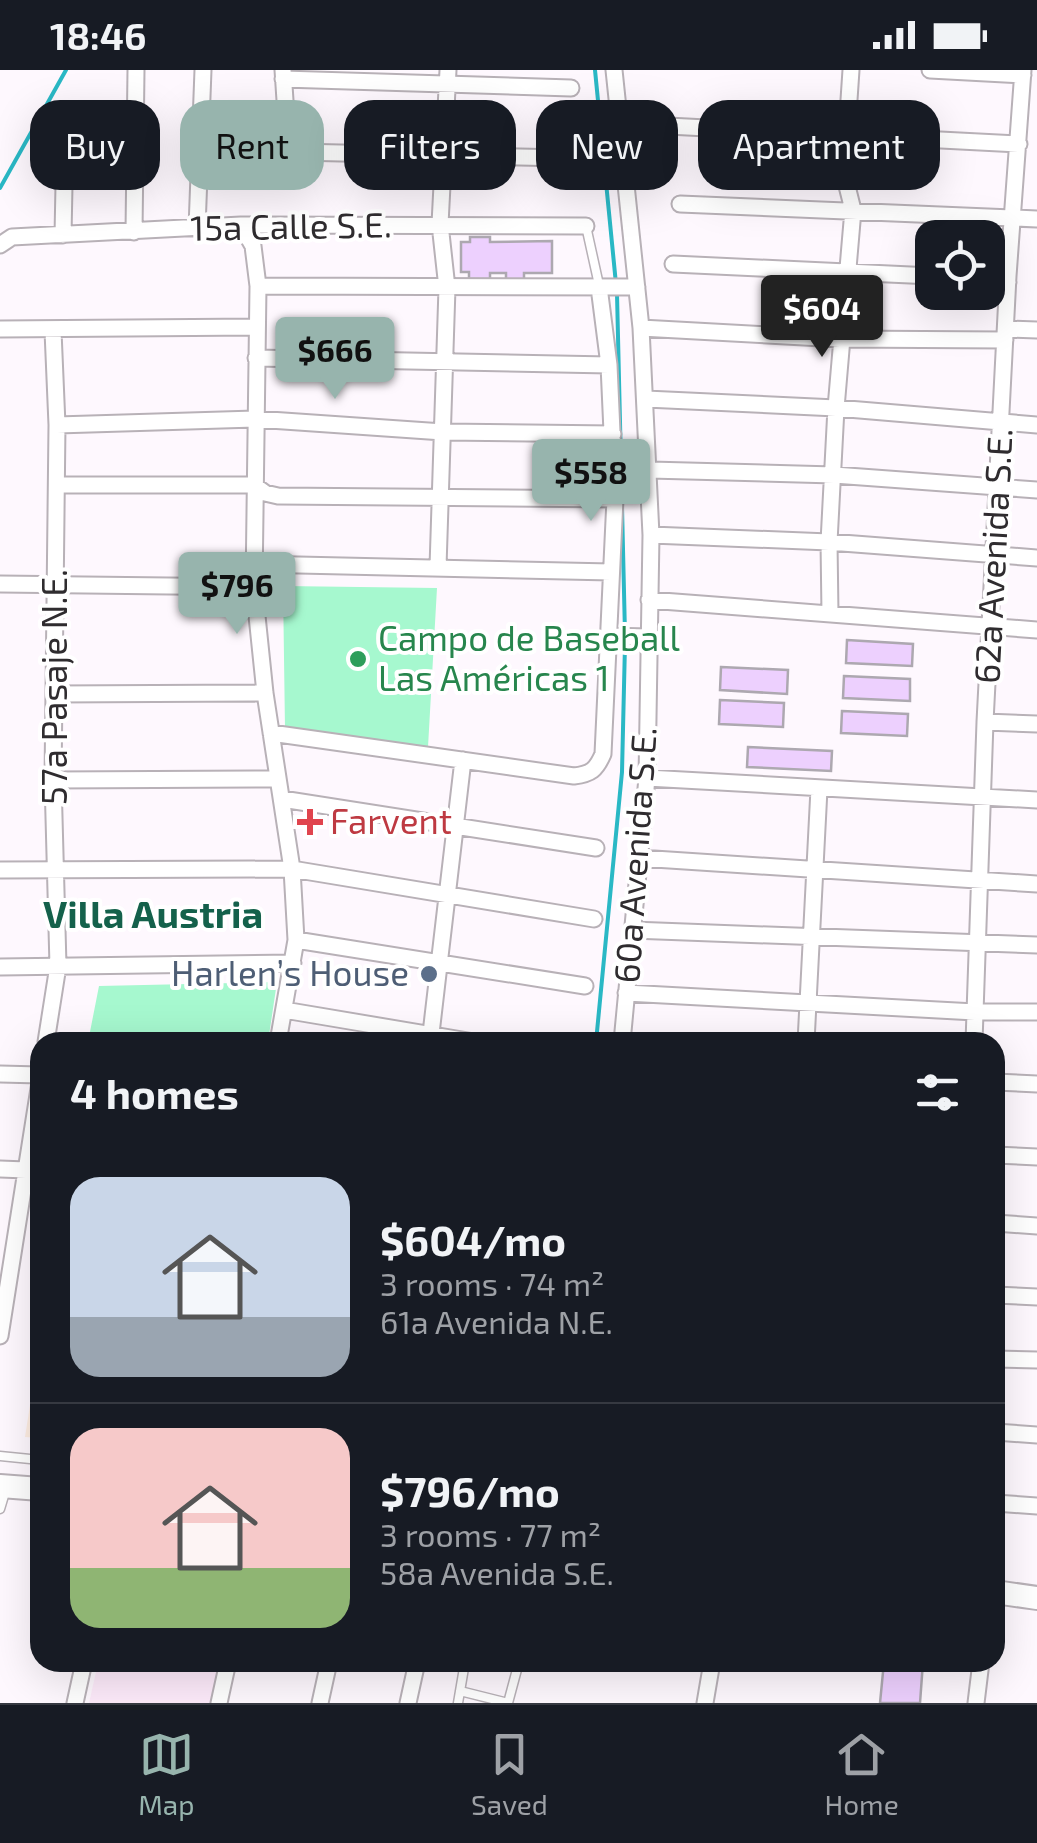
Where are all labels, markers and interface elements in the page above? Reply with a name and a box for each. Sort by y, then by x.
text: 18:46 [50,12,146,58]
chip: Buy [30,100,160,190]
chip: Rent [180,100,324,190]
chip: Filters [344,100,516,190]
chip: New [536,100,678,190]
chip: Apartment [698,100,940,190]
street label: 15a Calle S.E. [190,202,392,248]
map controls [915,220,1005,310]
button: locate [915,220,1005,310]
pin: $604 [763,275,881,360]
text: $604 [783,288,861,326]
pin: $666 [276,317,394,402]
text: $666 [297,330,373,368]
street label: 62a Avenida S.E. [964,427,1020,685]
pin: $558 [532,439,650,524]
text: $558 [554,452,628,490]
pin: $796 [178,552,296,637]
text: $796 [200,565,274,603]
street label: 57a Pasaje N.E. [32,569,74,805]
place label: Campo de Baseball Las Américas 1 [378,616,681,698]
marker: Campo de Baseball Las Américas 1 [347,648,369,670]
street label: 60a Avenida S.E. [604,725,664,984]
place label: Farvent [330,799,452,841]
marker: Farvent [299,811,321,833]
district label: Villa Austria [43,890,263,936]
place label: Harlen’s House [171,951,409,993]
marker: Harlen’s House [418,963,440,985]
icon: filters [910,1065,965,1120]
text: 4 homes [70,1067,239,1117]
text: $604/mo [380,1214,566,1264]
icon: home [150,1217,270,1337]
text: 3 rooms · 74 m² [380,1264,604,1302]
text: 61a Avenida N.E. [380,1302,613,1340]
text: $796/mo [380,1465,560,1515]
icon: home [150,1468,270,1588]
text: 3 rooms · 77 m² [380,1515,601,1553]
text: 58a Avenida S.E. [380,1553,614,1591]
tab: Map [138,1727,194,1821]
tab: Saved [471,1727,548,1821]
tab: Home [825,1727,899,1821]

